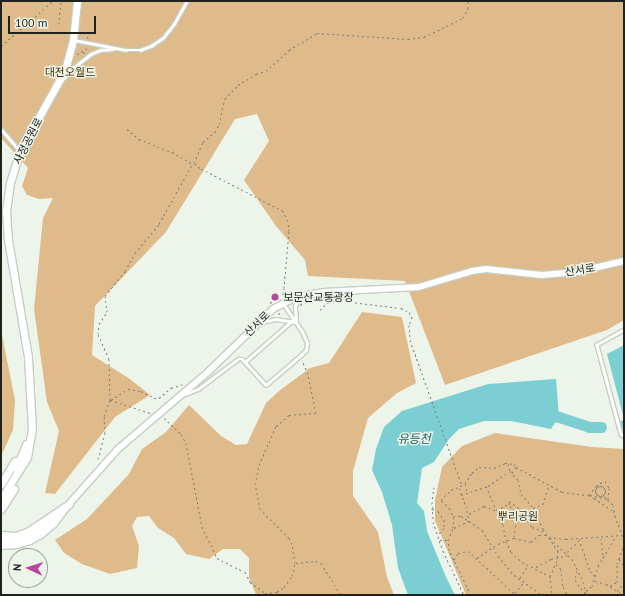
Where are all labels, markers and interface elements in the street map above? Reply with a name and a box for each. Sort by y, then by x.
scale bar [10,8,98,34]
text: 100 m [15,15,48,30]
park label: 대전오월드 [45,65,95,79]
street label: 사정공원로 [11,115,45,167]
street label: 산서로 [564,261,596,279]
place label: 보문산교통광장 [283,290,354,304]
marker: 보문산교통광장 [270,292,280,302]
street label: 산서로 [242,309,272,339]
water label: 유등천 [397,432,431,446]
park label: 뿌리공원 [498,509,538,523]
north arrow [8,548,48,588]
text: N [10,563,24,571]

